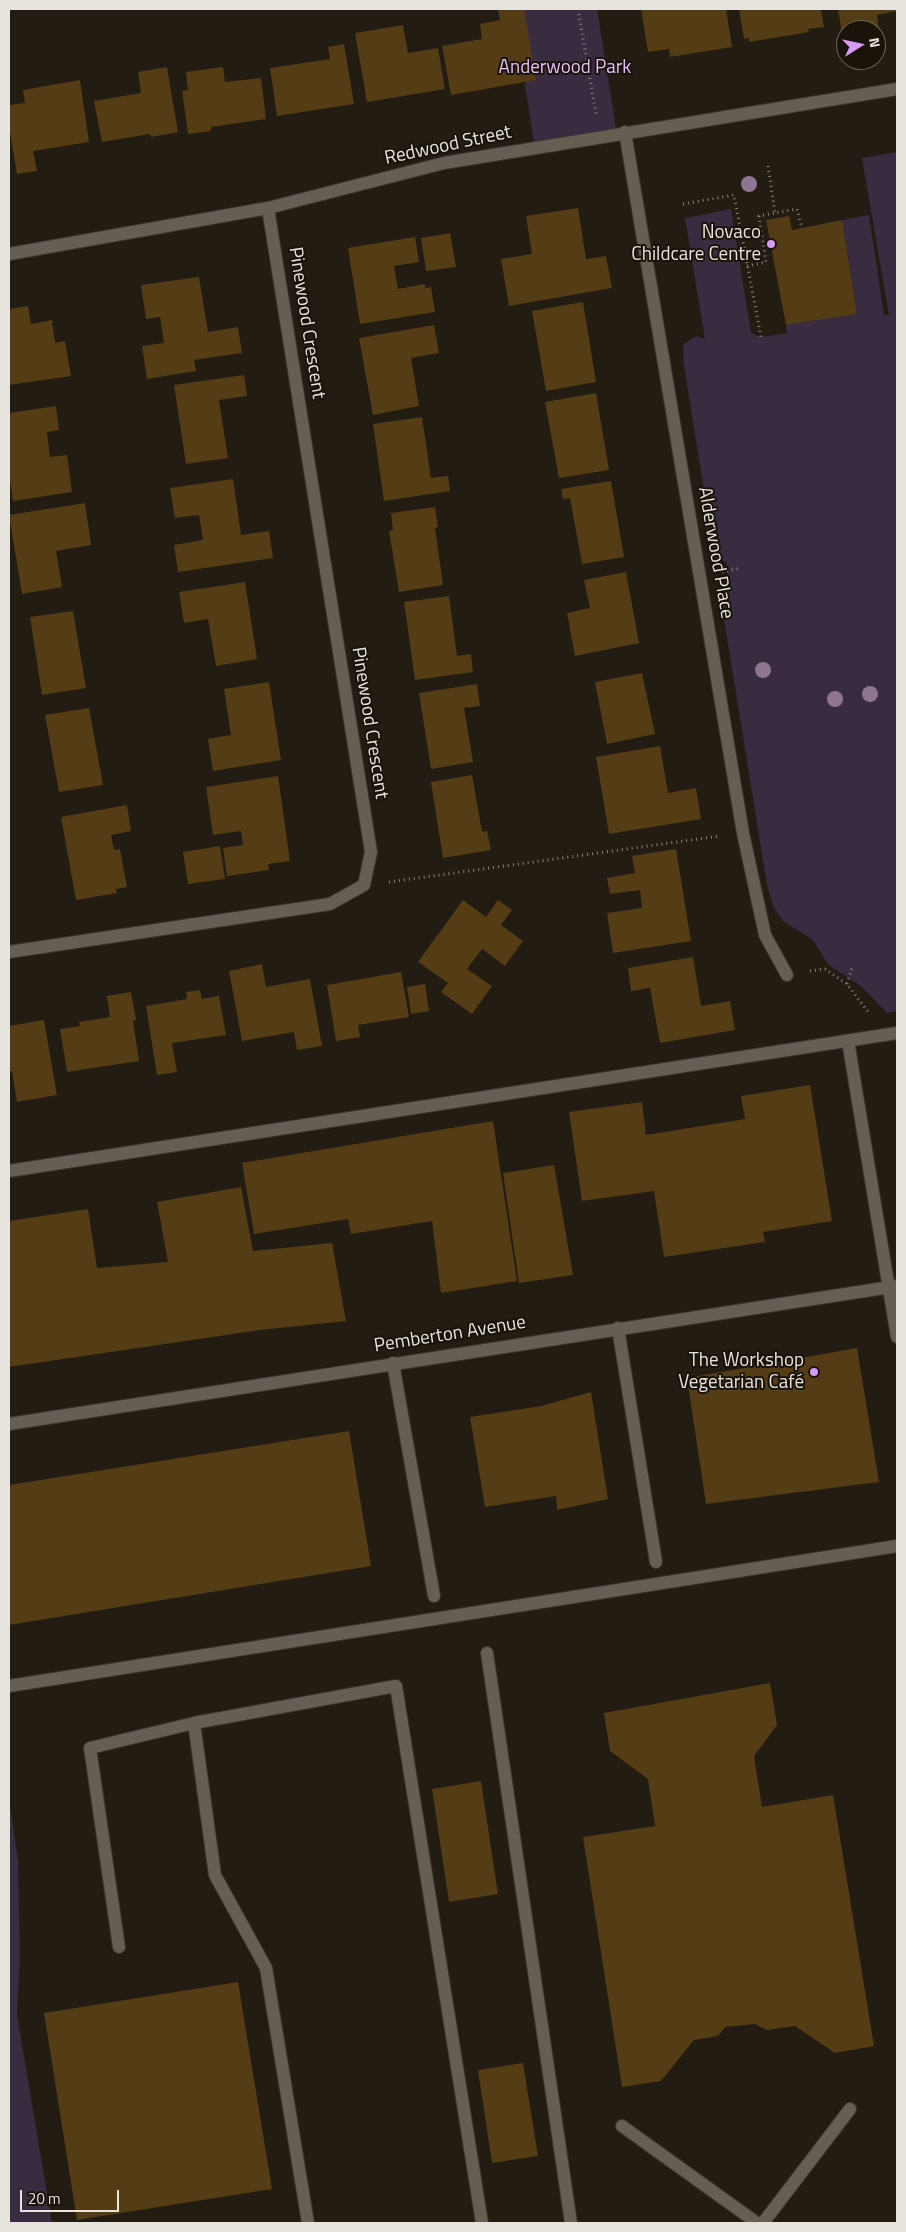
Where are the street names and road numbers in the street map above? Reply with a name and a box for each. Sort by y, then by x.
street label: Redwood Street [383,121,513,171]
street label: Pinewood Crescent [283,245,329,401]
street label: Alderwood Place [692,485,738,621]
street label: Pinewood Crescent [346,645,392,801]
street label: Pemberton Avenue [372,1312,528,1358]

